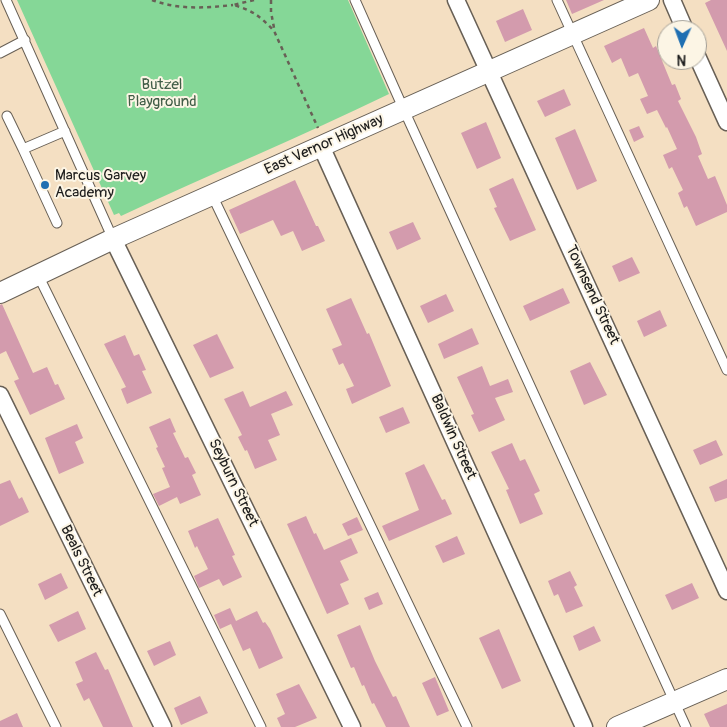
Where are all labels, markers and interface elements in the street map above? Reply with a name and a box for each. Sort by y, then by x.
north arrow [657,20,707,70]
text: N [676,51,687,68]
park label: Butzel Playground [127,76,197,111]
street label: East Vernor Highway [262,111,386,179]
place label: Marcus Garvey Academy [55,167,146,202]
marker: Marcus Garvey Academy [39,179,51,191]
street label: Townsend Street [561,243,623,347]
street label: Baldwin Street [426,392,480,482]
street label: Seyburn Street [204,436,262,530]
street label: Beals Street [56,522,106,600]

